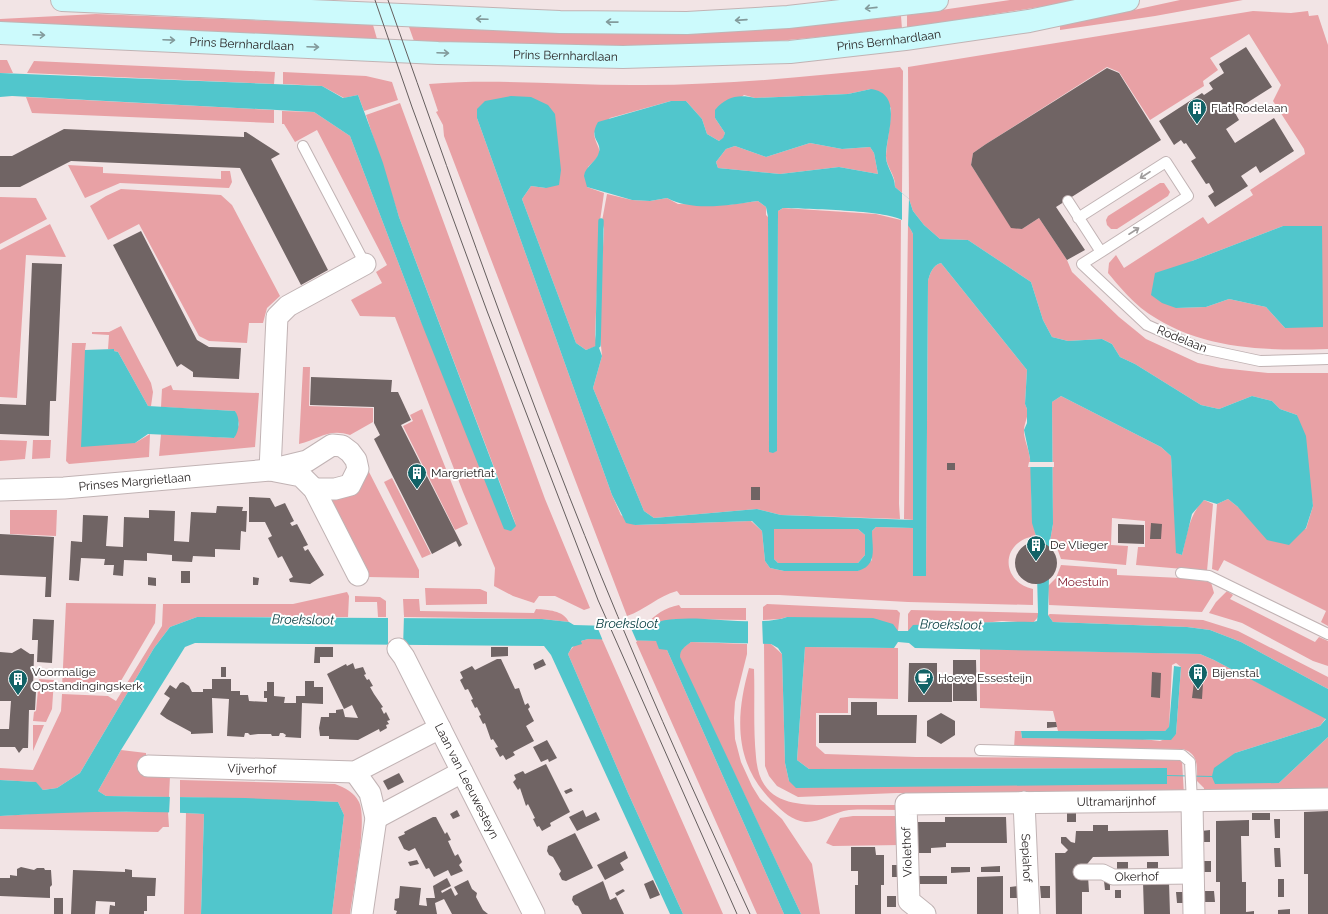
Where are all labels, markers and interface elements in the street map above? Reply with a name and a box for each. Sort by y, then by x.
one-way arrow [865,5,878,12]
one-way arrow [476,15,489,22]
one-way arrow [735,16,748,23]
one-way arrow [606,18,619,26]
street label: Prins Bernhardlaan [836,27,942,54]
one-way arrow [32,31,45,39]
street label: Prins Bernhardlaan [189,35,294,53]
one-way arrow [162,37,175,44]
one-way arrow [306,43,319,50]
street label: Prins Bernhardlaan [513,48,618,64]
one-way arrow [436,49,449,56]
building icon: Flat Rodelaan [1186,97,1208,125]
place label: Flat Rodelaan [1211,101,1288,115]
one-way arrow [1140,171,1151,179]
one-way arrow [1128,226,1140,234]
street label: Rodelaan [1155,323,1209,355]
building icon: Margrietflat [406,462,428,490]
place label: Margrietflat [431,466,495,480]
street label: Prinses Margrietlaan [78,470,191,494]
building icon: De Vlieger [1025,534,1047,562]
place label: De Vlieger [1050,538,1109,552]
park label: Moestuin [1057,575,1109,589]
water label: Broeksloot [272,611,335,628]
water label: Broeksloot [596,616,659,631]
water label: Broeksloot [920,616,983,633]
building icon: Bijenstal [1187,662,1209,690]
place label: Voormalige Opstandingingskerk [32,665,143,693]
place label: Bijenstal [1212,666,1260,680]
cafe icon: Hoeve Essesteijn [913,667,935,695]
building icon: Voormalige Opstandingingskerk [7,668,29,696]
place label: Hoeve Essesteijn [938,671,1032,685]
street label: Laan van Leeuwesteyn [432,721,502,841]
street label: Vijverhof [227,761,278,777]
street label: Ultramarijnhof [1077,794,1157,809]
street label: Violethof [899,826,915,877]
street label: Sepiahof [1018,833,1035,884]
street label: Okerhof [1115,869,1160,884]

